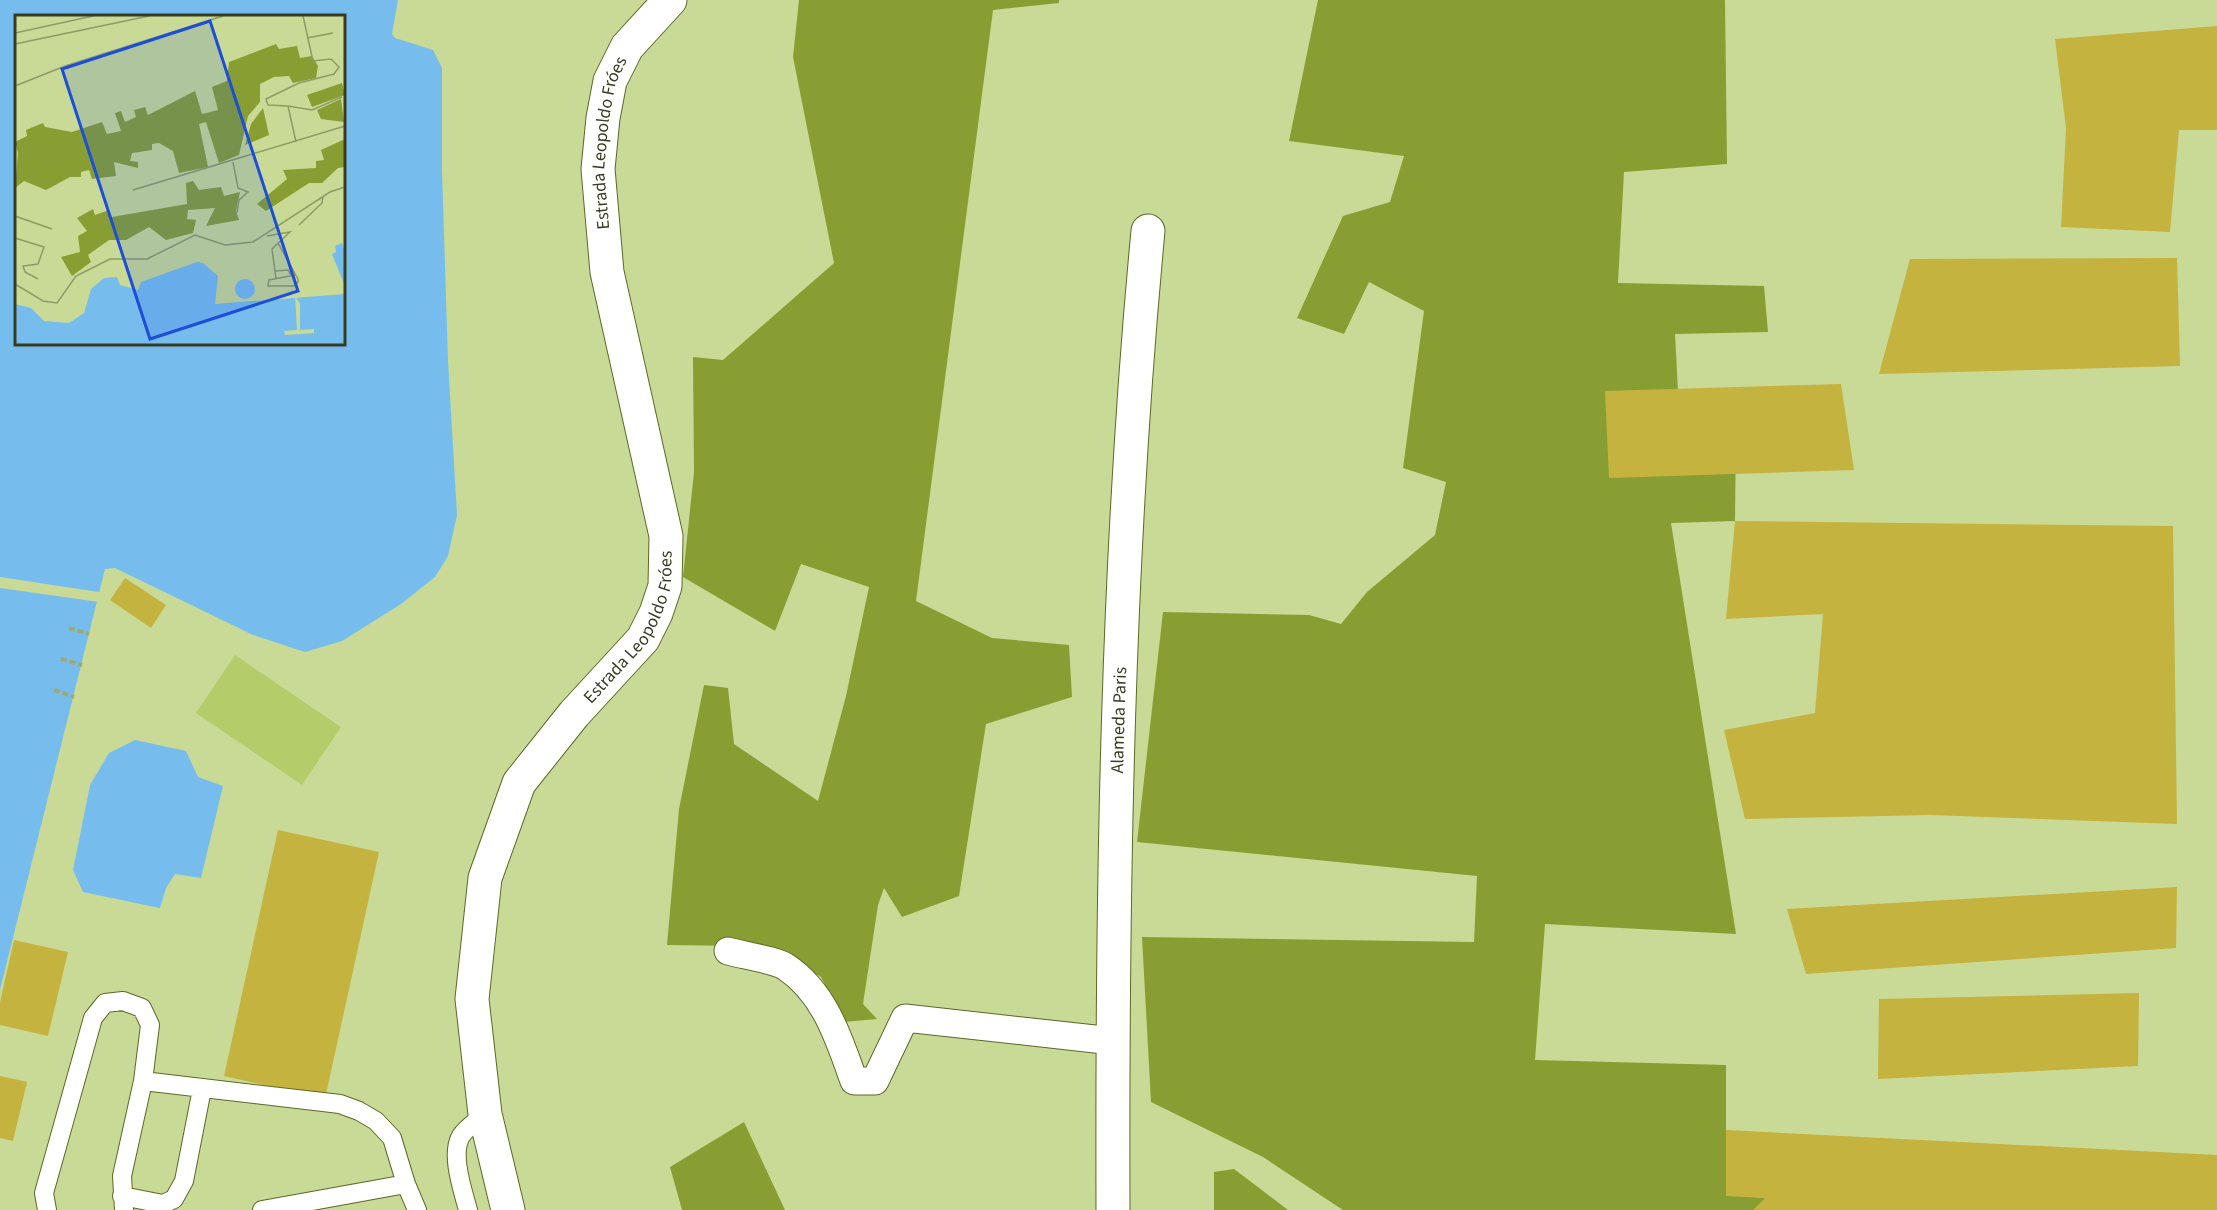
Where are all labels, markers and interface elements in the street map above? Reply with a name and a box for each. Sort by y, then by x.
inset map [15,15,345,345]
street label: Estrada Leopoldo Fróes [586,52,634,231]
street label: Estrada Leopoldo Fróes [578,550,679,709]
street label: Alameda Paris [1105,666,1133,774]

